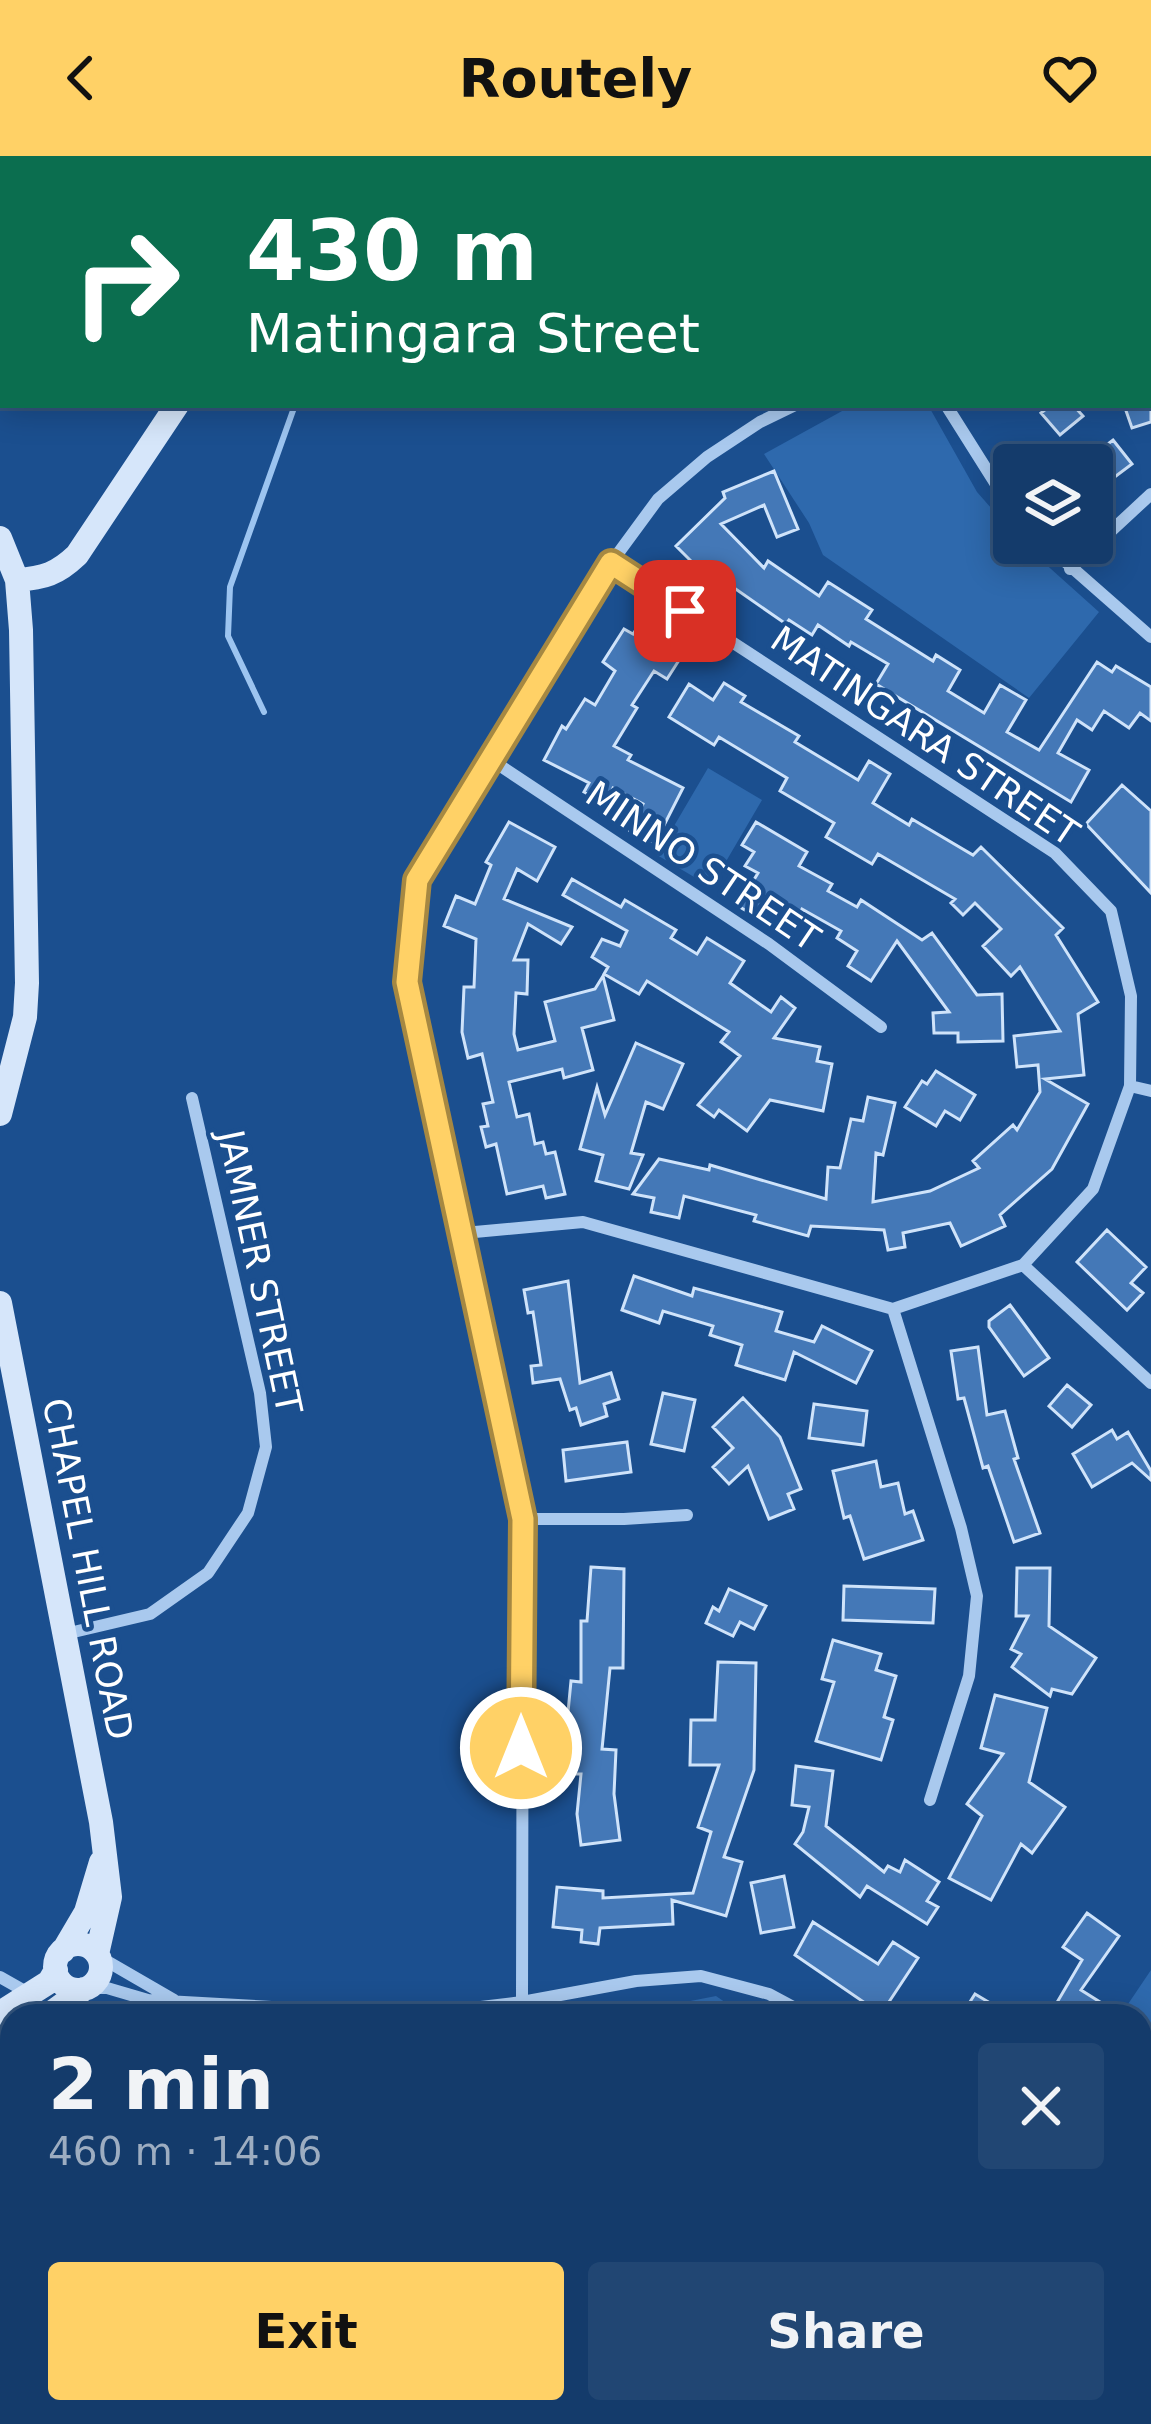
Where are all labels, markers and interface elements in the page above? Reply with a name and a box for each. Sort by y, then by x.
icon: back [48,45,114,111]
icon: heart [1037,45,1103,111]
text: Routely [459,47,692,110]
text: 430 m [246,202,538,300]
icon: right [48,204,204,360]
text: Matingara Street [246,302,700,365]
map controls [993,444,1113,564]
button: layers [993,444,1113,564]
pin [634,560,736,662]
icon: arrive [652,578,718,644]
street label: MATINGARA STREET [764,618,1087,855]
street label: MINNO STREET [579,773,828,960]
street label: JAMNER STREET [209,1124,310,1419]
street label: CHAPEL HILL ROAD [35,1395,141,1743]
position arrow [458,1685,584,1811]
text: 2 min [48,2042,274,2126]
button: close [978,2043,1104,2169]
text: 460 m · 14:06 [48,2129,322,2174]
button: Exit [48,2262,564,2400]
button: Share [588,2262,1104,2400]

